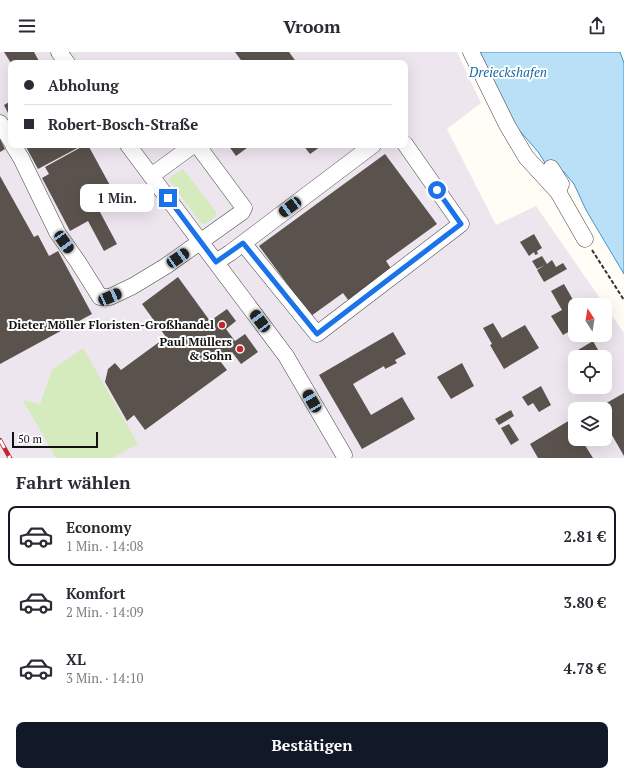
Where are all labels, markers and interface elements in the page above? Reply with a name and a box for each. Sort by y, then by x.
text: Vroom [283,14,341,38]
icon: menu [16,15,38,37]
icon: share [586,15,608,37]
water label: Dreieckshafen [468,63,547,81]
text: Abholung [48,75,119,95]
text: Robert-Bosch-Straße [48,114,198,134]
route start [428,181,446,199]
callout: 1 Min. [80,184,154,212]
text: 1 Min. [97,189,137,207]
route end [159,189,177,207]
car [277,195,303,219]
car [52,229,76,255]
car [165,246,191,270]
car [97,287,123,307]
north arrow [568,298,612,342]
map controls [568,298,612,446]
car [248,308,272,334]
place label: Dieter Möller Floristen-Großhandel [9,317,214,332]
marker: Dieter Möller Floristen-Großhandel [217,320,227,330]
place label: Paul Müllers & Sohn [159,334,233,363]
marker: Paul Müllers & Sohn [235,344,245,354]
button: locate [568,350,612,394]
car [301,388,323,414]
button: layers [568,402,612,446]
scale bar [12,430,98,449]
text: 50 m [18,432,42,446]
text: Fahrt wählen [16,470,131,494]
text: Economy [66,517,131,537]
icon: car [18,518,54,554]
text: 2.81 € [564,526,606,546]
text: 1 Min. · 14:08 [66,537,144,555]
text: Komfort [66,583,125,603]
icon: car [18,584,54,620]
text: 3.80 € [564,592,606,612]
text: 2 Min. · 14:09 [66,603,144,621]
text: XL [66,649,86,669]
icon: car [18,650,54,686]
text: 4.78 € [564,658,606,678]
text: 3 Min. · 14:10 [66,669,144,687]
button: Bestätigen [16,722,608,768]

